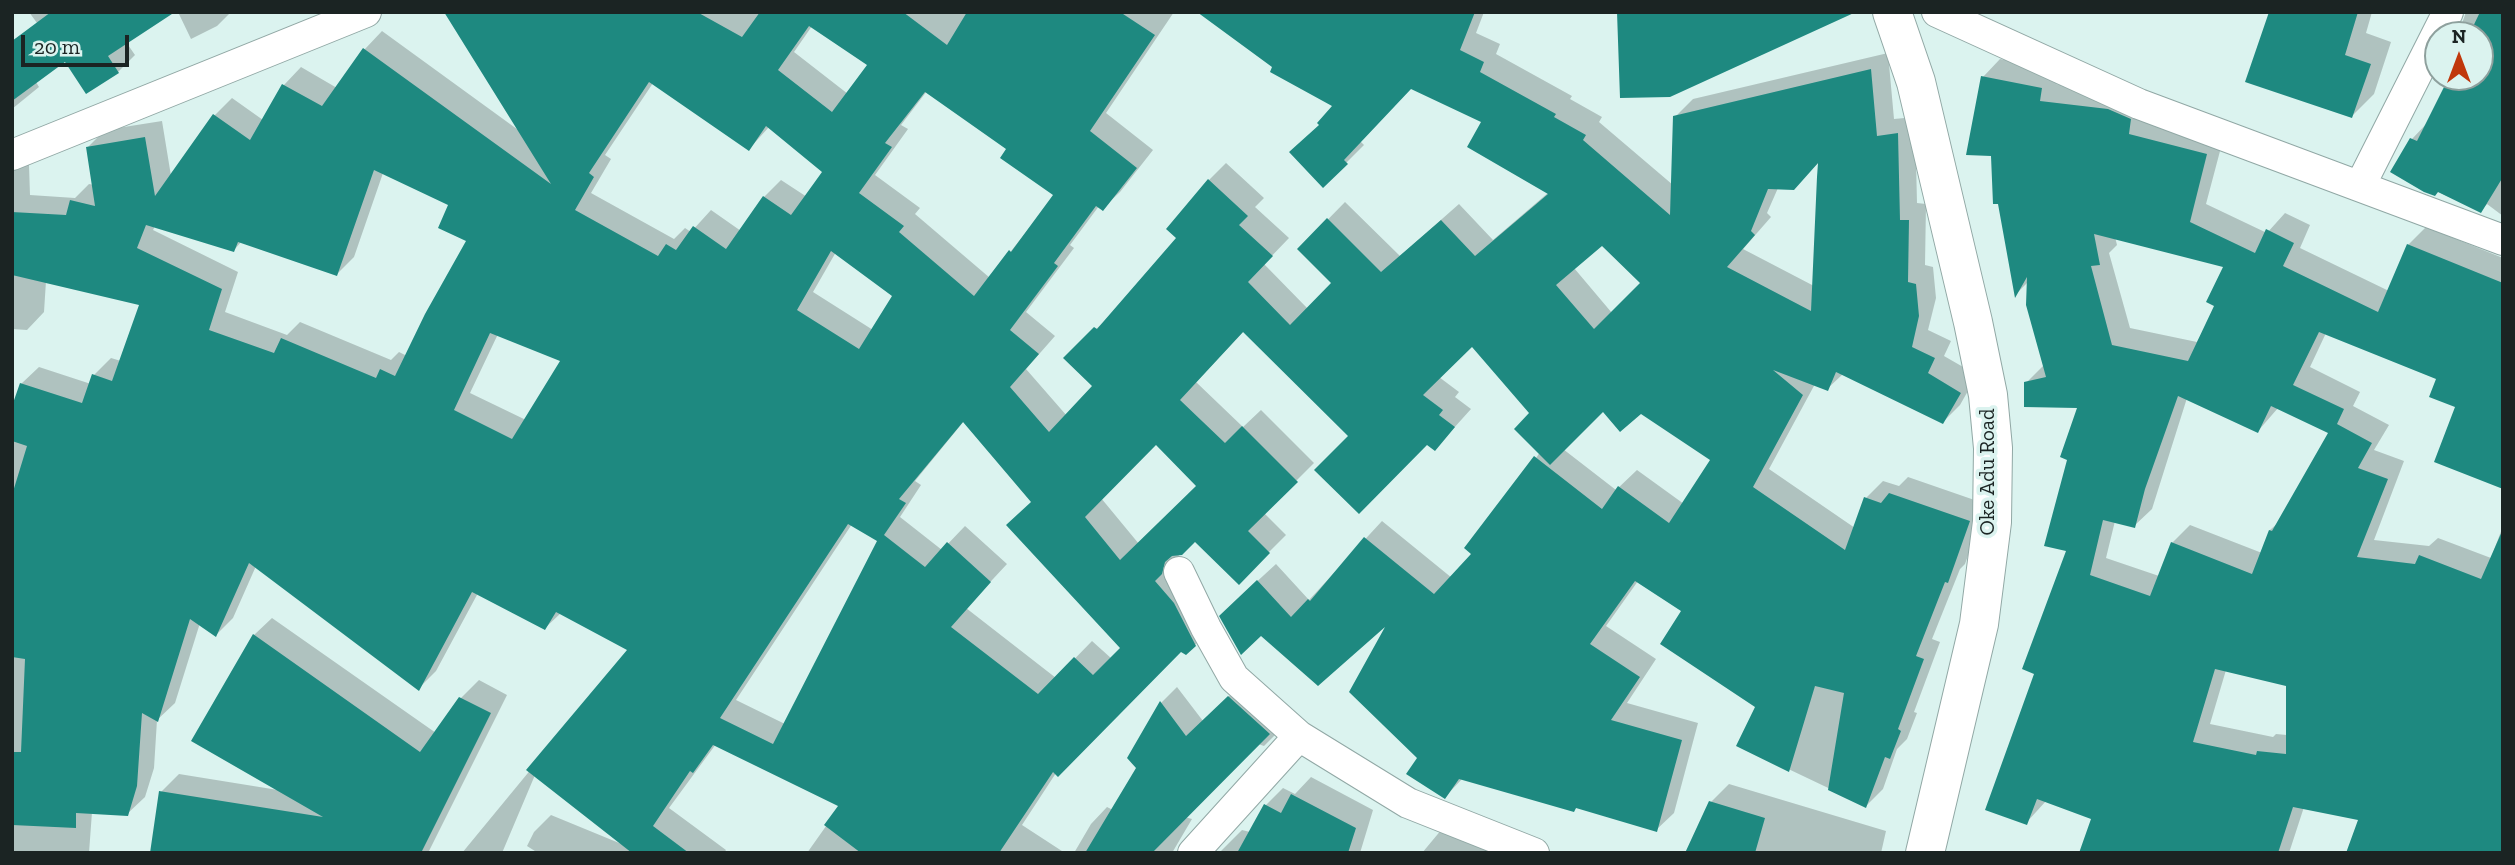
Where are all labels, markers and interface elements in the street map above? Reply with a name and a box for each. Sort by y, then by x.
scale bar [24,21,133,65]
north arrow [2424,21,2494,91]
text: N [2452,25,2466,48]
text: 20 m [34,34,80,59]
street label: Oke Adu Road [1975,409,2001,535]

